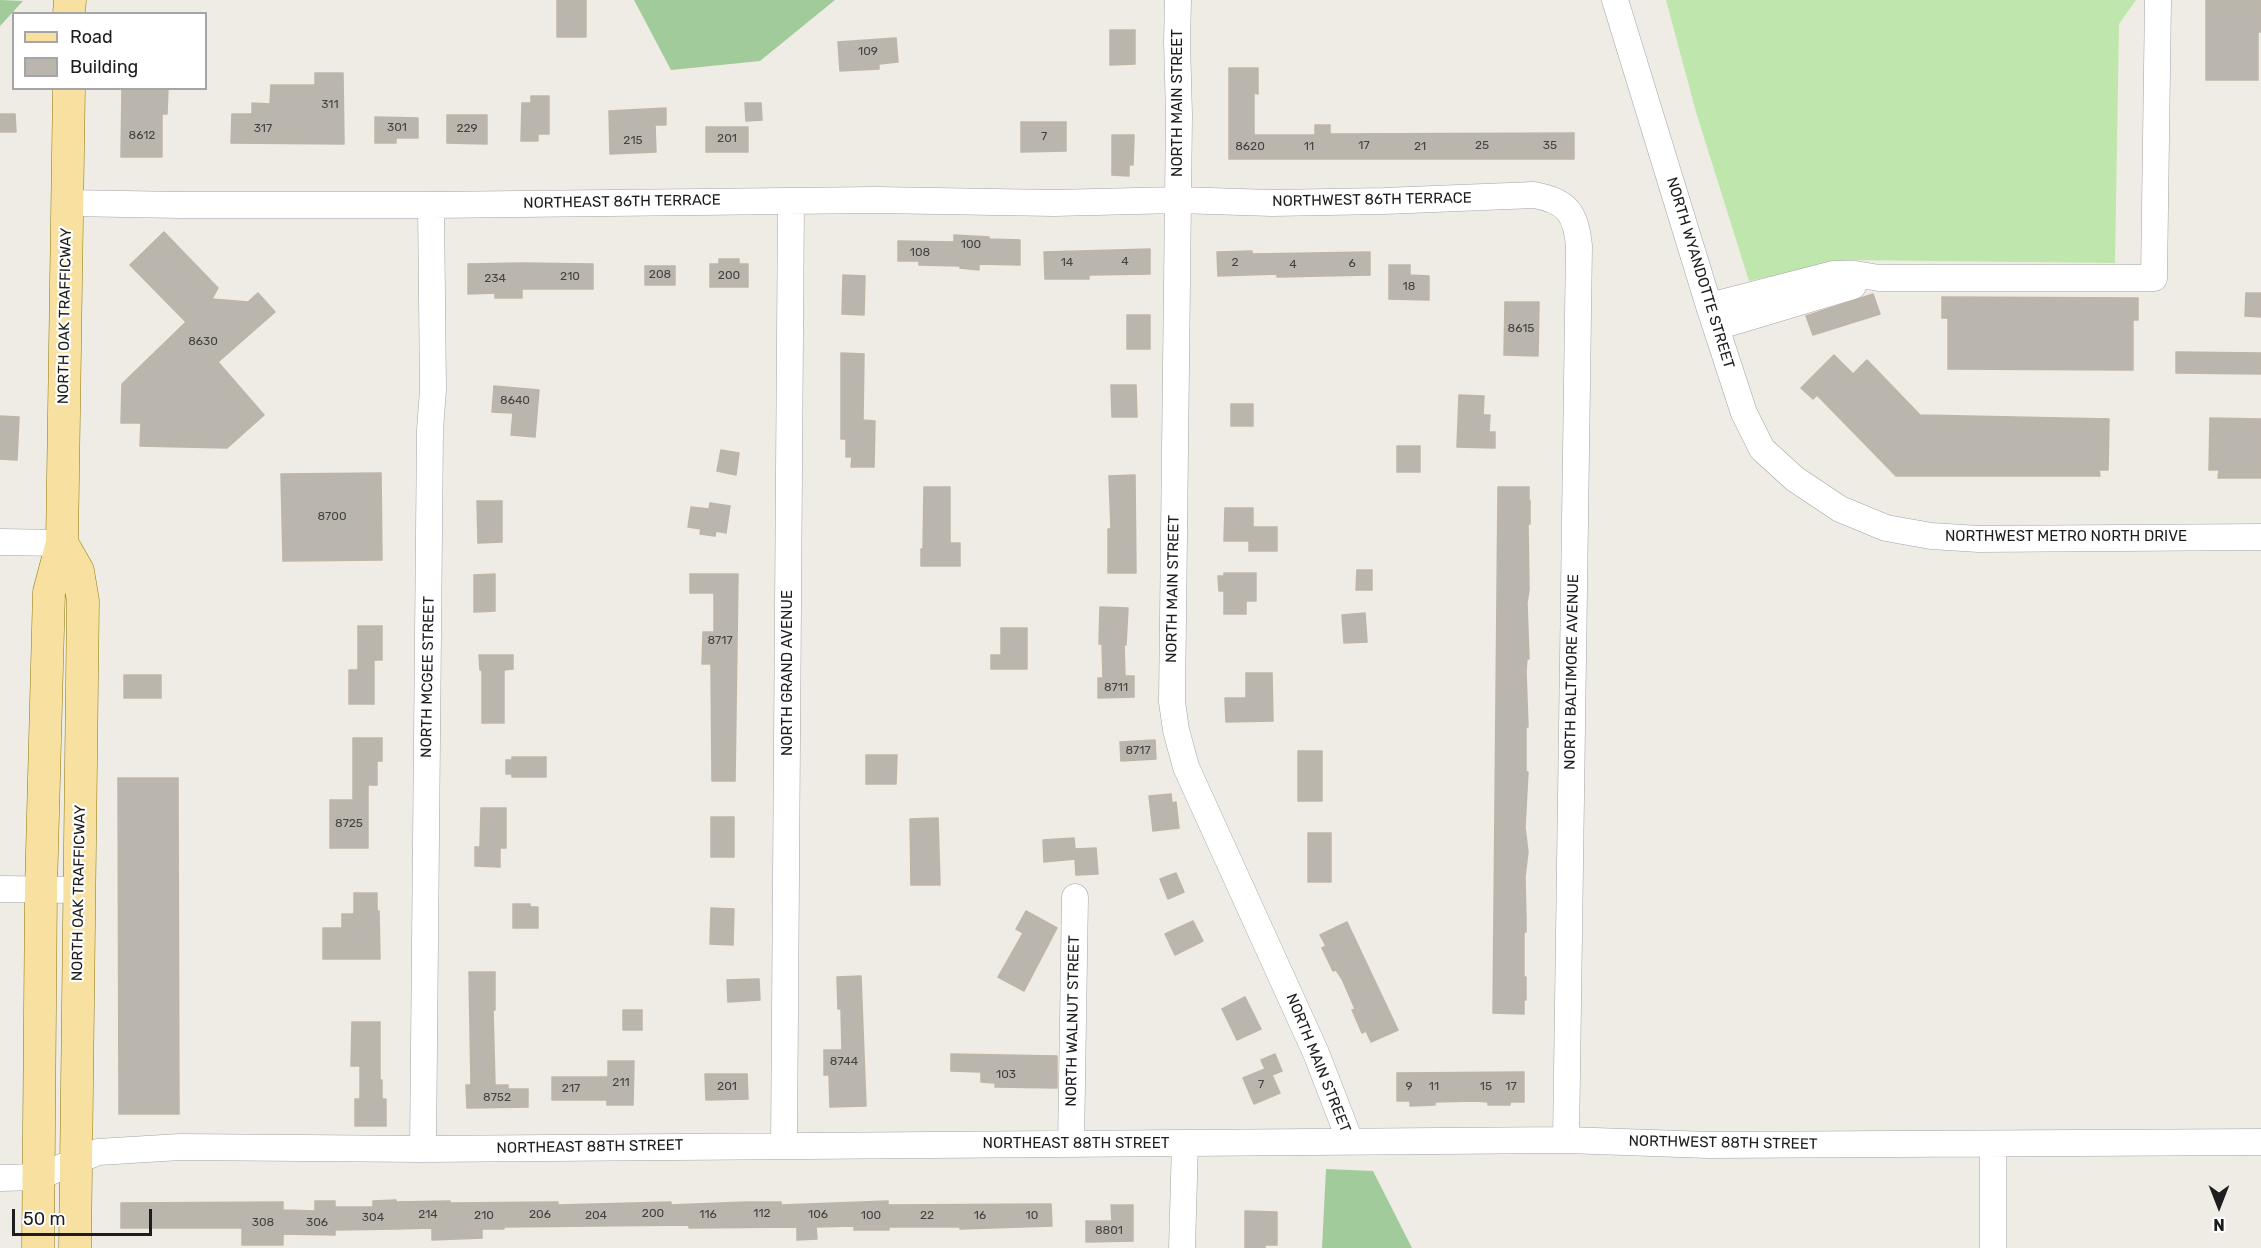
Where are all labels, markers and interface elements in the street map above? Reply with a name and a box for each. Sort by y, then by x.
legend [12,12,207,90]
text: Road [70,26,113,48]
street label: NORTH MAIN STREET [1169,29,1187,177]
house number: 109 [858,45,878,59]
text: Building [70,56,138,78]
house number: 311 [321,98,339,112]
house number: 301 [387,121,407,135]
house number: 317 [254,122,272,136]
house number: 229 [456,122,478,136]
house number: 8612 [129,129,155,143]
house number: 7 [1041,130,1047,144]
house number: 201 [717,132,737,146]
house number: 215 [623,134,643,148]
house number: 17 [1358,139,1370,153]
house number: 25 [1475,139,1489,153]
house number: 35 [1543,139,1557,153]
house number: 8620 [1235,140,1265,154]
house number: 11 [1304,140,1314,154]
house number: 21 [1414,140,1426,154]
street label: NORTH WYANDOTTE STREET [1662,175,1738,371]
street label: NORTHWEST 86TH TERRACE [1272,189,1472,211]
street label: NORTHEAST 86TH TERRACE [523,191,721,213]
street label: NORTH OAK TRAFFICWAY [54,228,76,404]
house number: 100 [961,238,981,252]
house number: 108 [910,246,930,260]
house number: 4 [1121,255,1129,269]
house number: 14 [1061,256,1073,270]
house number: 2 [1231,256,1239,270]
house number: 6 [1348,257,1356,271]
house number: 4 [1289,258,1297,272]
house number: 208 [649,268,671,282]
house number: 200 [718,269,740,283]
house number: 210 [560,270,580,284]
house number: 234 [484,272,506,286]
house number: 18 [1403,280,1415,294]
house number: 8615 [1508,322,1534,336]
house number: 8630 [188,335,218,349]
house number: 8640 [500,394,530,408]
house number: 8700 [317,510,347,524]
street label: NORTH MAIN STREET [1163,515,1183,663]
street label: NORTHWEST METRO NORTH DRIVE [1945,528,2187,546]
street label: NORTH BALTIMORE AVENUE [1561,574,1583,770]
street label: NORTH GRAND AVENUE [779,590,797,756]
street label: NORTH MCGEE STREET [418,596,438,758]
house number: 8717 [707,634,733,648]
house number: 8711 [1104,681,1128,695]
house number: 8717 [1125,744,1151,758]
street label: NORTH OAK TRAFFICWAY [68,805,90,981]
house number: 8725 [335,817,363,831]
street label: NORTH WALNUT STREET [1063,935,1083,1107]
street label: NORTH MAIN STREET [1282,991,1354,1135]
house number: 8744 [830,1055,858,1069]
house number: 103 [996,1068,1016,1082]
house number: 211 [612,1076,630,1090]
house number: 7 [1258,1078,1264,1092]
house number: 201 [717,1080,737,1094]
house number: 9 [1405,1080,1413,1094]
house number: 11 [1429,1080,1439,1094]
house number: 15 [1480,1080,1492,1094]
house number: 17 [1505,1080,1517,1094]
house number: 217 [562,1082,580,1096]
house number: 8752 [483,1091,511,1105]
street label: NORTHWEST 88TH STREET [1628,1132,1818,1154]
street label: NORTHEAST 88TH STREET [983,1135,1169,1153]
street label: NORTHEAST 88TH STREET [496,1136,684,1158]
north arrow [2189,1176,2249,1236]
scale bar [15,1197,154,1235]
house number: 200 [642,1207,664,1221]
house number: 112 [753,1207,771,1221]
text: 50 m [23,1208,66,1230]
house number: 214 [418,1208,438,1222]
house number: 206 [529,1208,551,1222]
house number: 116 [699,1208,717,1222]
house number: 106 [808,1208,828,1222]
house number: 210 [474,1209,494,1223]
house number: 204 [585,1209,607,1223]
house number: 100 [861,1209,881,1223]
house number: 22 [920,1209,934,1223]
house number: 16 [974,1209,986,1223]
house number: 10 [1026,1209,1038,1223]
house number: 304 [362,1211,384,1225]
text: N [2213,1215,2225,1234]
house number: 308 [252,1216,274,1230]
house number: 306 [306,1216,328,1230]
house number: 8801 [1095,1224,1123,1238]

